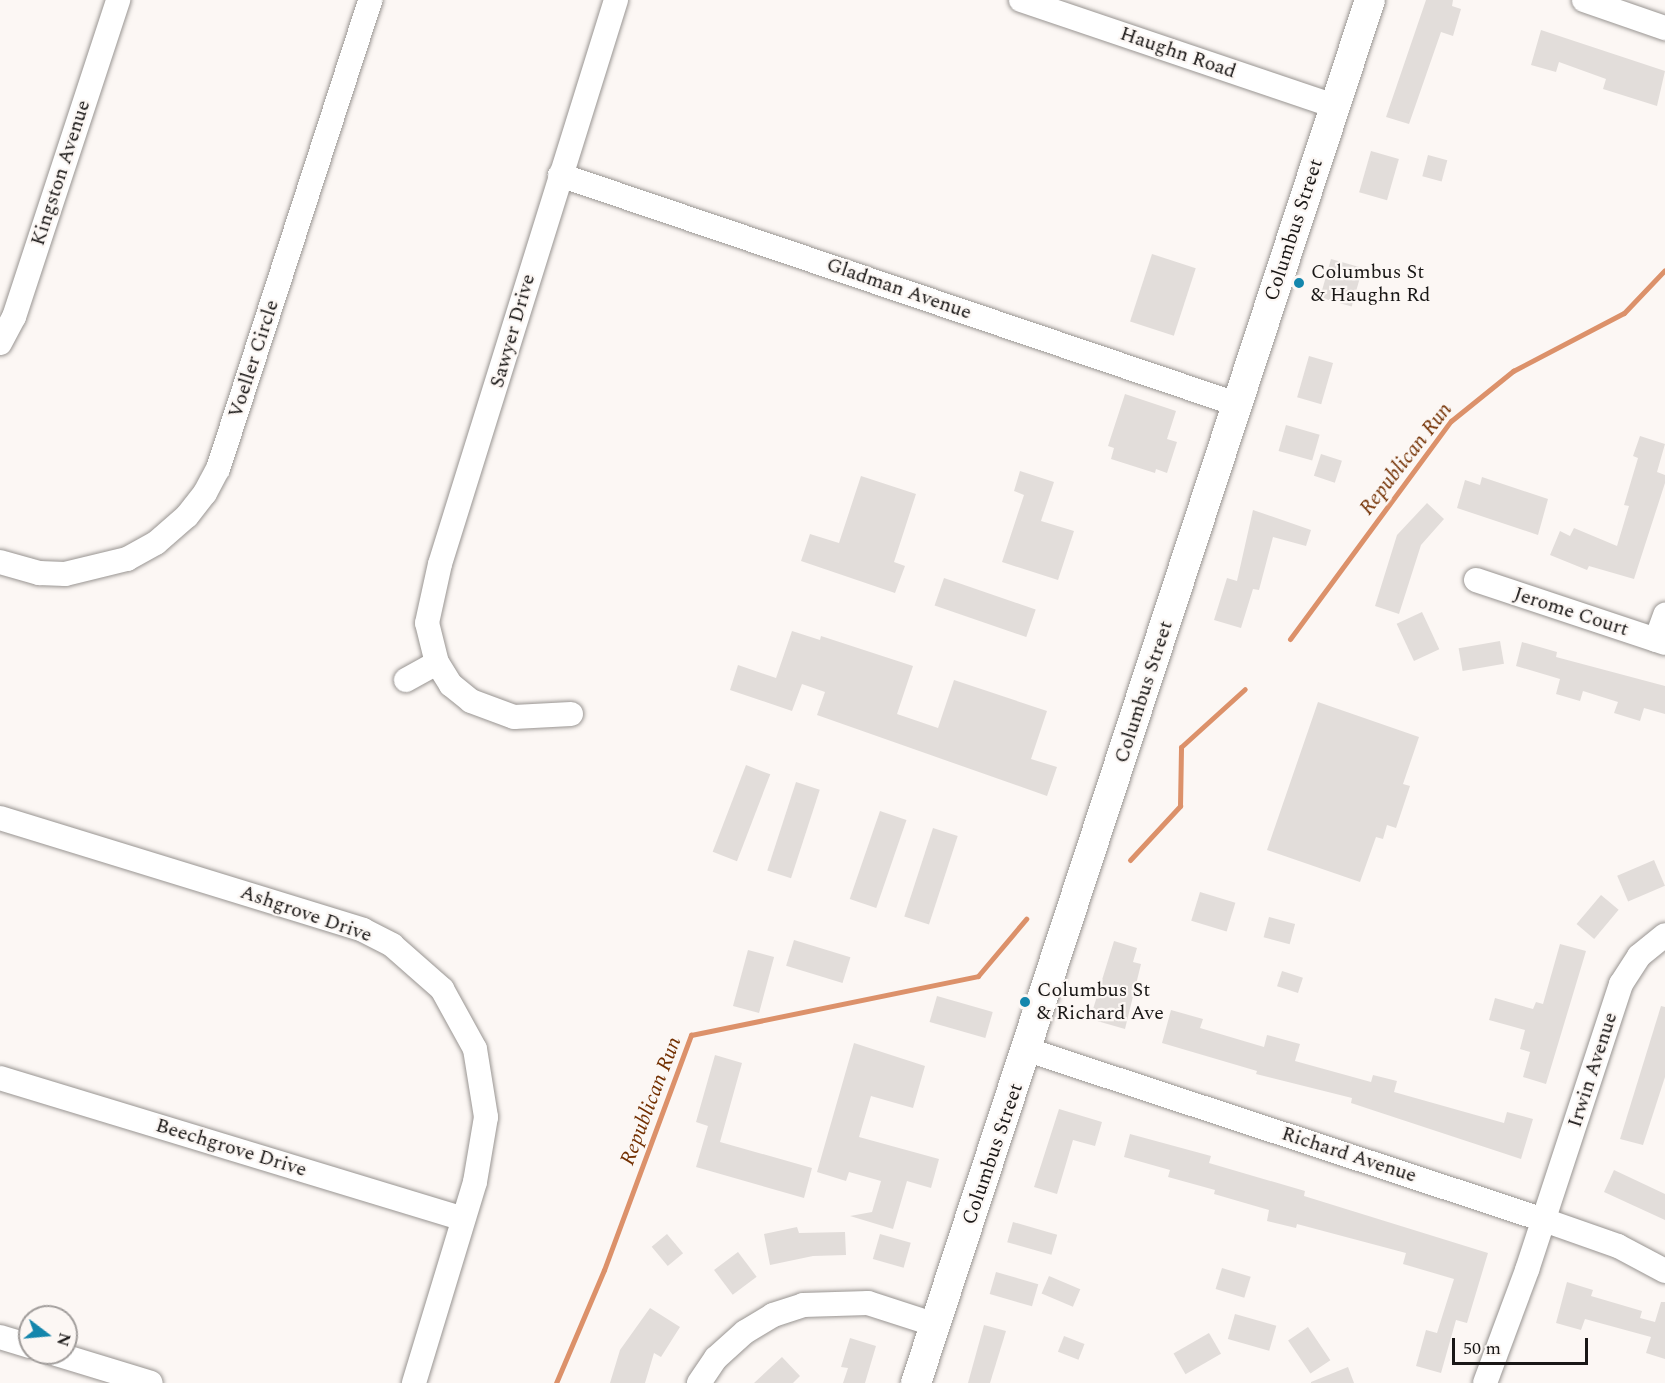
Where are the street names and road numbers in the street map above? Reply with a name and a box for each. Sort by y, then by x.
street label: Haughn Road [1117,22,1239,84]
street label: Kingston Avenue [26,97,96,249]
street label: Columbus Street [1260,156,1328,304]
street label: Gladman Avenue [823,253,975,325]
street label: Sawyer Drive [485,271,541,391]
street label: Voeller Circle [224,297,284,421]
street label: Jerome Court [1511,582,1631,642]
street label: Columbus Street [1110,618,1178,766]
street label: Ashgrove Drive [237,880,375,948]
street label: Irwin Avenue [1563,1009,1623,1131]
street label: Columbus Street [958,1080,1028,1228]
street label: Beechgrove Drive [153,1114,309,1182]
street label: Richard Avenue [1278,1122,1420,1188]

